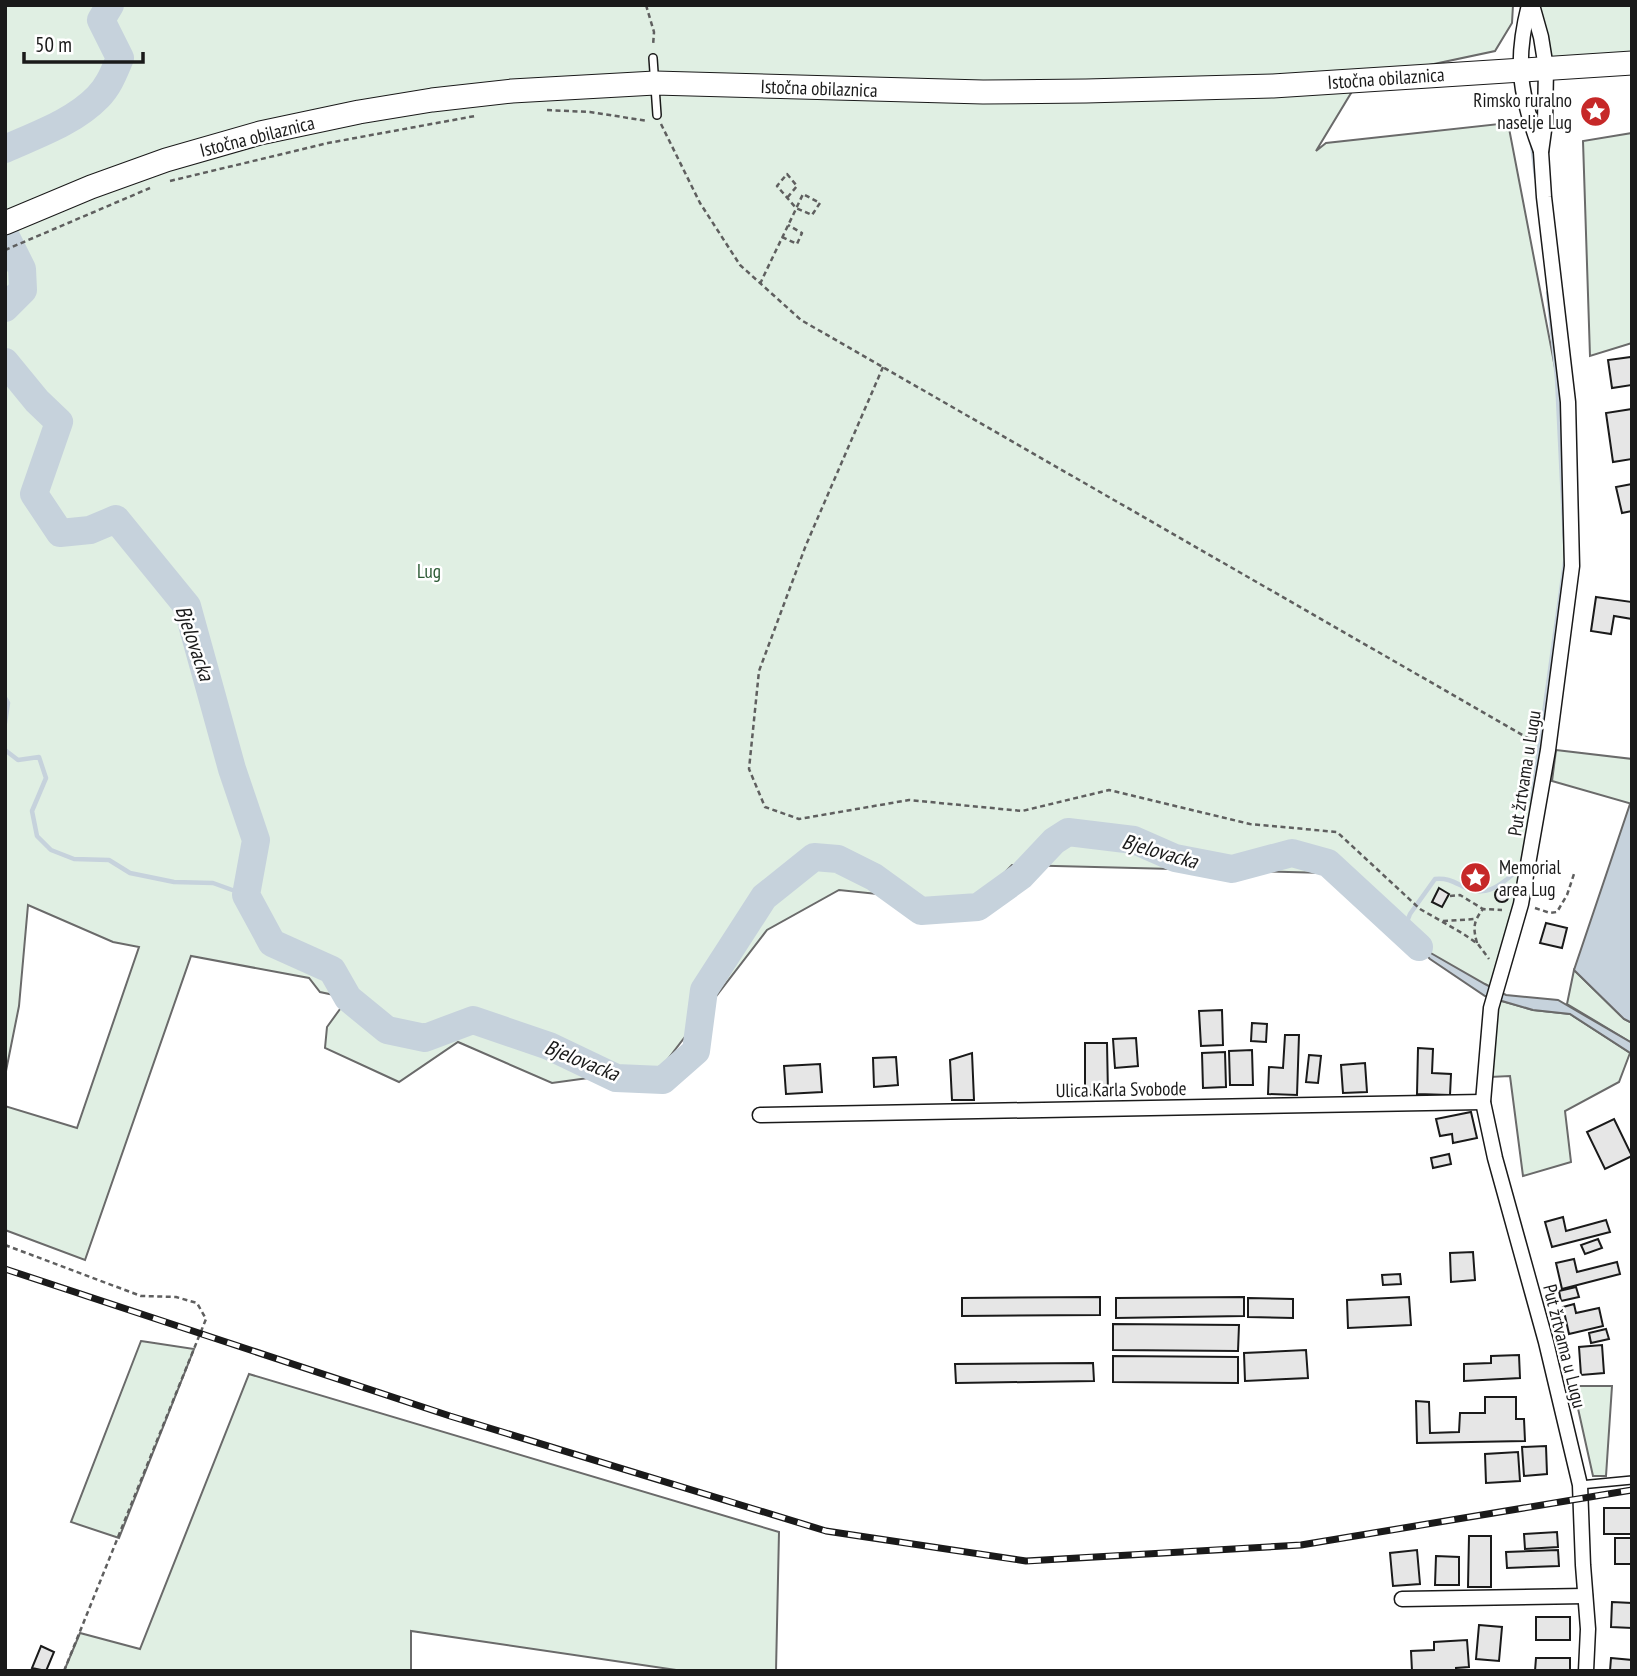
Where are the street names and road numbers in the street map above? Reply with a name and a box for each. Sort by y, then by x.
street label: Istočna obilaznica [1327,62,1445,94]
street label: Istočna obilaznica [760,74,878,102]
street label: Istočna obilaznica [197,110,317,162]
street label: Put žrtvama u Lugu [1502,709,1546,837]
street label: Ulica Karla Svobode [1055,1076,1187,1102]
street label: Put žrtvama u Lugu [1538,1282,1592,1410]

